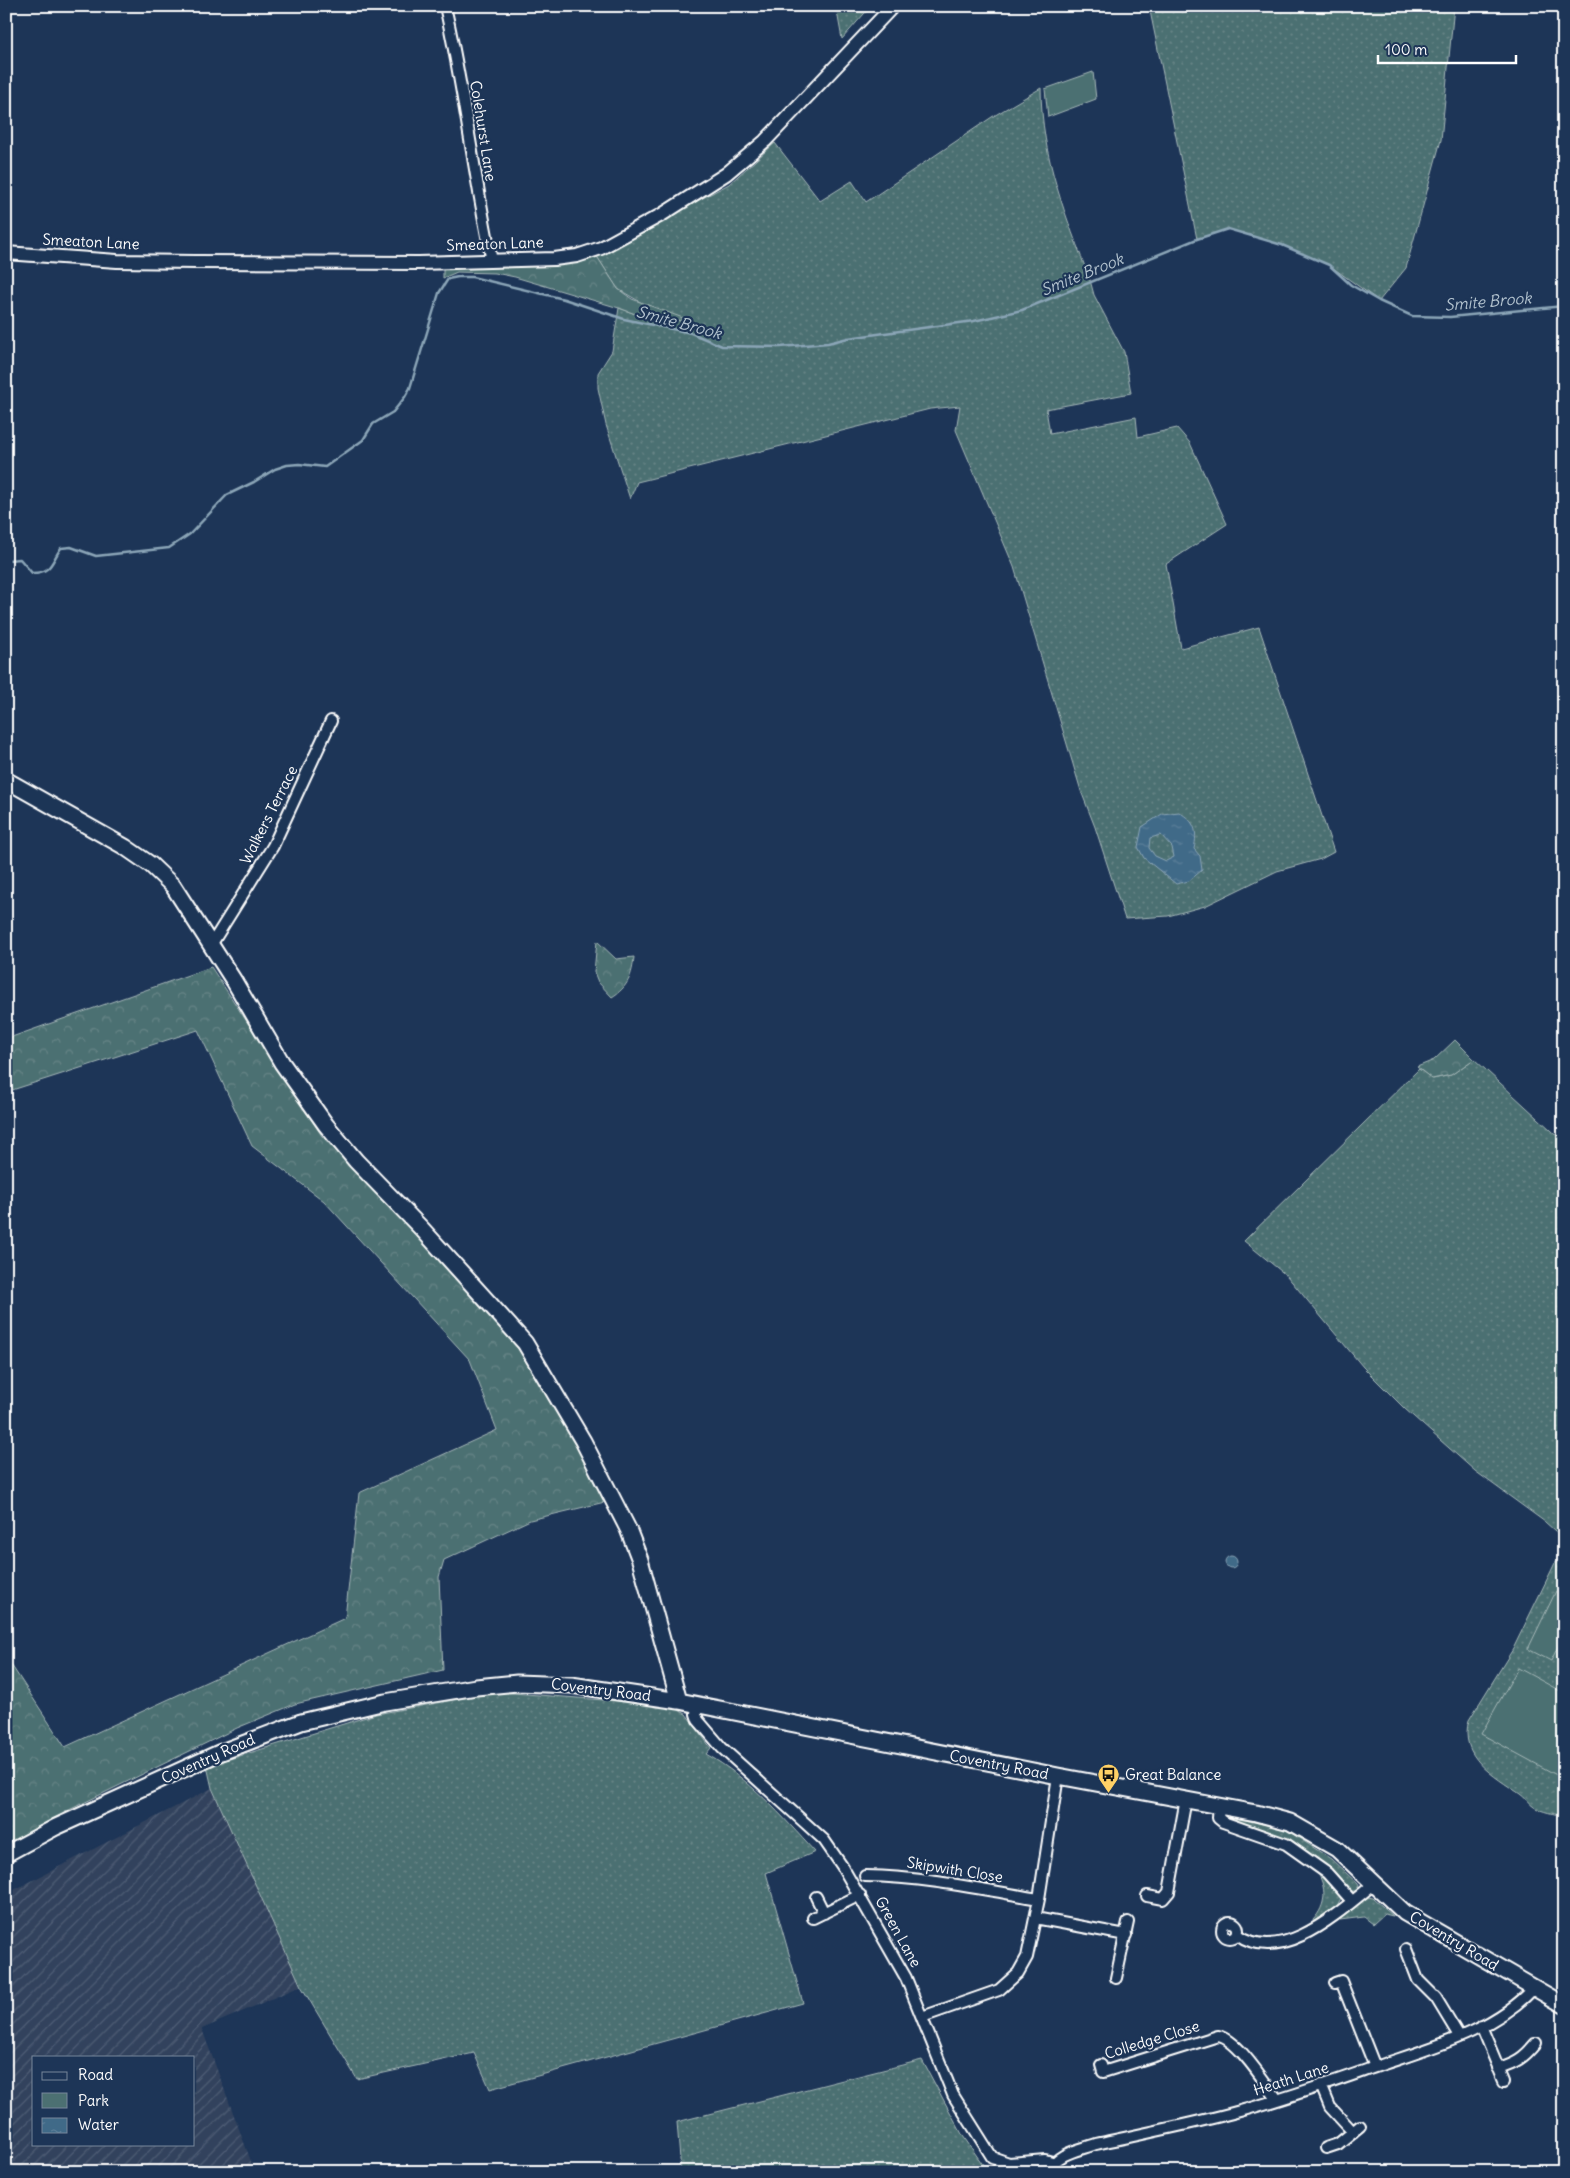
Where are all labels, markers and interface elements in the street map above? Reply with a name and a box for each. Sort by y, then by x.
scale bar [1378,32,1515,64]
text: 100 m [1385,40,1427,59]
street label: Colehurst Lane [466,79,501,183]
street label: Smeaton Lane [42,229,140,254]
street label: Smeaton Lane [446,232,544,255]
water label: Smite Brook [1038,248,1128,300]
water label: Smite Brook [1444,287,1534,315]
water label: Smite Brook [634,301,725,343]
street label: Walkers Terrace [236,762,302,867]
street label: Coventry Road [550,1674,652,1705]
street label: Coventry Road [158,1729,258,1788]
street label: Coventry Road [948,1746,1050,1783]
bus stop icon: Great Balance [1097,1763,1121,1794]
place label: Great Balance [1125,1765,1221,1784]
street label: Skipwith Close [906,1853,1004,1886]
street label: Green Lane [871,1893,926,1971]
street label: Coventry Road [1406,1907,1502,1975]
street label: Colledge Close [1102,2016,1202,2063]
legend [32,2056,195,2146]
street label: Heath Lane [1251,2057,1331,2100]
text: Road [78,2065,113,2084]
text: Park [78,2091,109,2110]
text: Water [78,2115,119,2134]

